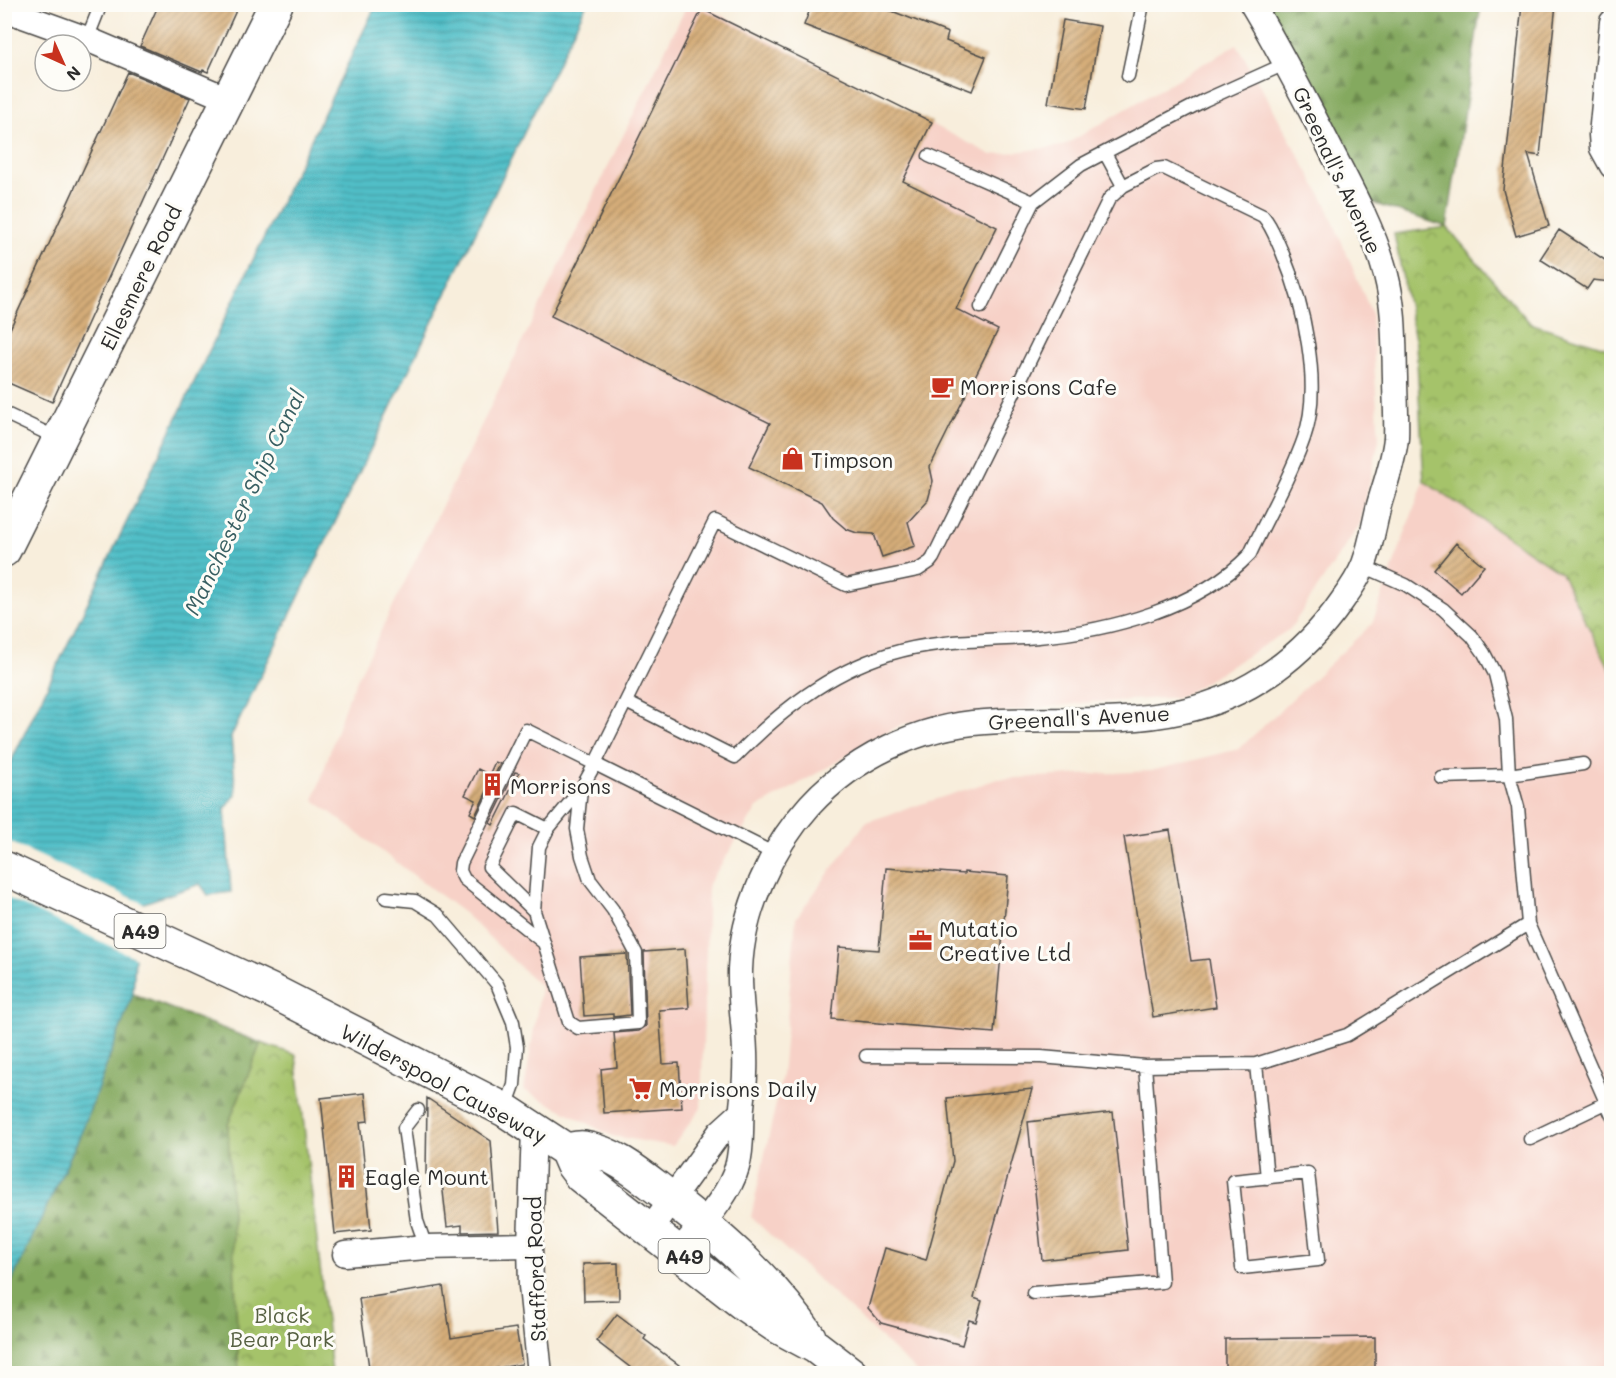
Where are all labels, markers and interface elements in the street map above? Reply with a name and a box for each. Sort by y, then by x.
north arrow [33,33,93,93]
text: N [62,62,86,86]
street label: Greenall's Avenue [1287,82,1389,258]
street label: Ellesmere Road [93,200,187,354]
cafe icon: Morrisons Cafe [929,373,955,399]
place label: Morrisons Cafe [960,373,1117,400]
water label: Manchester Ship Canal [177,384,311,620]
shop icon: Timpson [780,446,806,472]
place label: Timpson [811,446,893,473]
street label: Greenall's Avenue [988,699,1170,735]
building icon: Morrisons [479,772,505,798]
place label: Morrisons [510,772,611,799]
road number: A49 [114,914,166,948]
place label: Mutatio Creative Ltd [939,915,1071,966]
office icon: Mutatio Creative Ltd [908,927,934,953]
street label: Wilderspool Causeway [336,1017,552,1149]
supermarket icon: Morrisons Daily [628,1075,654,1101]
place label: Morrisons Daily [659,1075,817,1102]
building icon: Eagle Mount [334,1163,360,1189]
place label: Eagle Mount [365,1163,489,1190]
street label: Stafford Road [519,1196,551,1342]
road number: A49 [658,1239,710,1273]
park label: Black Bear Park [230,1301,334,1352]

